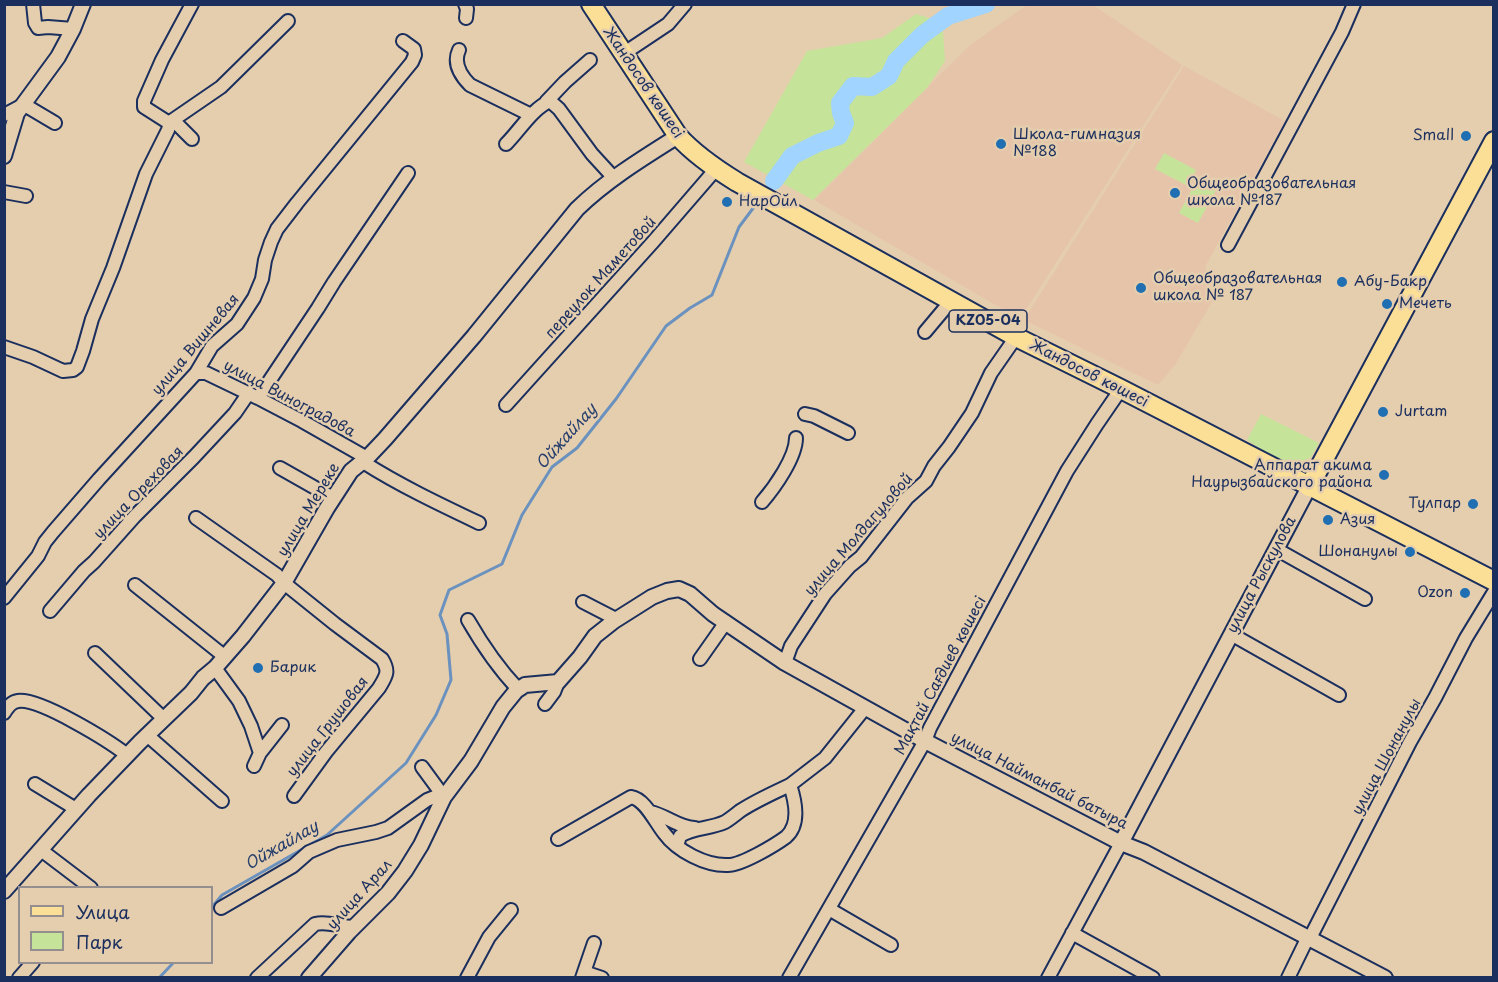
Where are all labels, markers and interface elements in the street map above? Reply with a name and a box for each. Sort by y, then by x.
street label: Жандосов көшесі [599,24,687,142]
place label: Школа-гимназия №188 [1013,126,1141,161]
place label: Small [1413,127,1454,145]
marker: Small [1459,129,1473,143]
marker: Школа-гимназия №188 [994,137,1008,151]
place label: Общеобразовательная школа №187 [1187,175,1356,210]
marker: Общеобразовательная школа №187 [1168,186,1182,200]
place label: НарОйл [739,193,798,211]
marker: НарОйл [720,195,734,209]
street label: переулок Маметовой [542,214,660,342]
place label: Общеобразовательная школа № 187 [1153,270,1322,305]
place label: Абу-Бакр [1354,273,1427,291]
marker: Абу-Бакр [1335,275,1349,289]
marker: Общеобразовательная школа № 187 [1134,281,1148,295]
street label: улица Вишневая [149,291,243,399]
place label: Мечеть [1399,295,1452,313]
marker: Мечеть [1380,297,1394,311]
road number: KZ05-04 [949,310,1027,332]
street label: Жандосов көшесі [1027,336,1151,412]
street label: улица Виноградова [220,357,358,441]
water label: Ойжайлау [533,400,601,474]
place label: Jurtam [1395,403,1447,421]
marker: Jurtam [1376,405,1390,419]
street label: улица Ореховая [90,443,188,543]
place label: Аппарат акима Наурызбайского района [1191,457,1372,492]
street label: улица Мереке [274,460,344,560]
marker: Аппарат акима Наурызбайского района [1377,468,1391,482]
street label: улица Молдагуловой [801,470,917,600]
place label: Тулпар [1408,495,1461,513]
marker: Тулпар [1466,497,1480,511]
place label: Азия [1340,511,1375,529]
marker: Азия [1321,513,1335,527]
street label: улица Рыскулова [1224,514,1300,636]
place label: Шонанулы [1318,543,1398,561]
marker: Шонанулы [1403,545,1417,559]
place label: Ozon [1417,584,1453,602]
marker: Ozon [1458,586,1472,600]
street label: Мақтай Сағдиев көшесі [891,594,991,758]
place label: Барик [270,659,316,677]
marker: Барик [251,661,265,675]
street label: улица Грушовая [284,674,372,780]
street label: улица Шонанулы [1349,696,1425,818]
street label: улица Найманбай батыра [948,728,1130,834]
water label: Ойжайлау [242,817,322,875]
street label: улица Арал [324,856,396,934]
legend [18,886,213,964]
text: Улица [76,898,130,925]
text: Парк [76,928,122,955]

